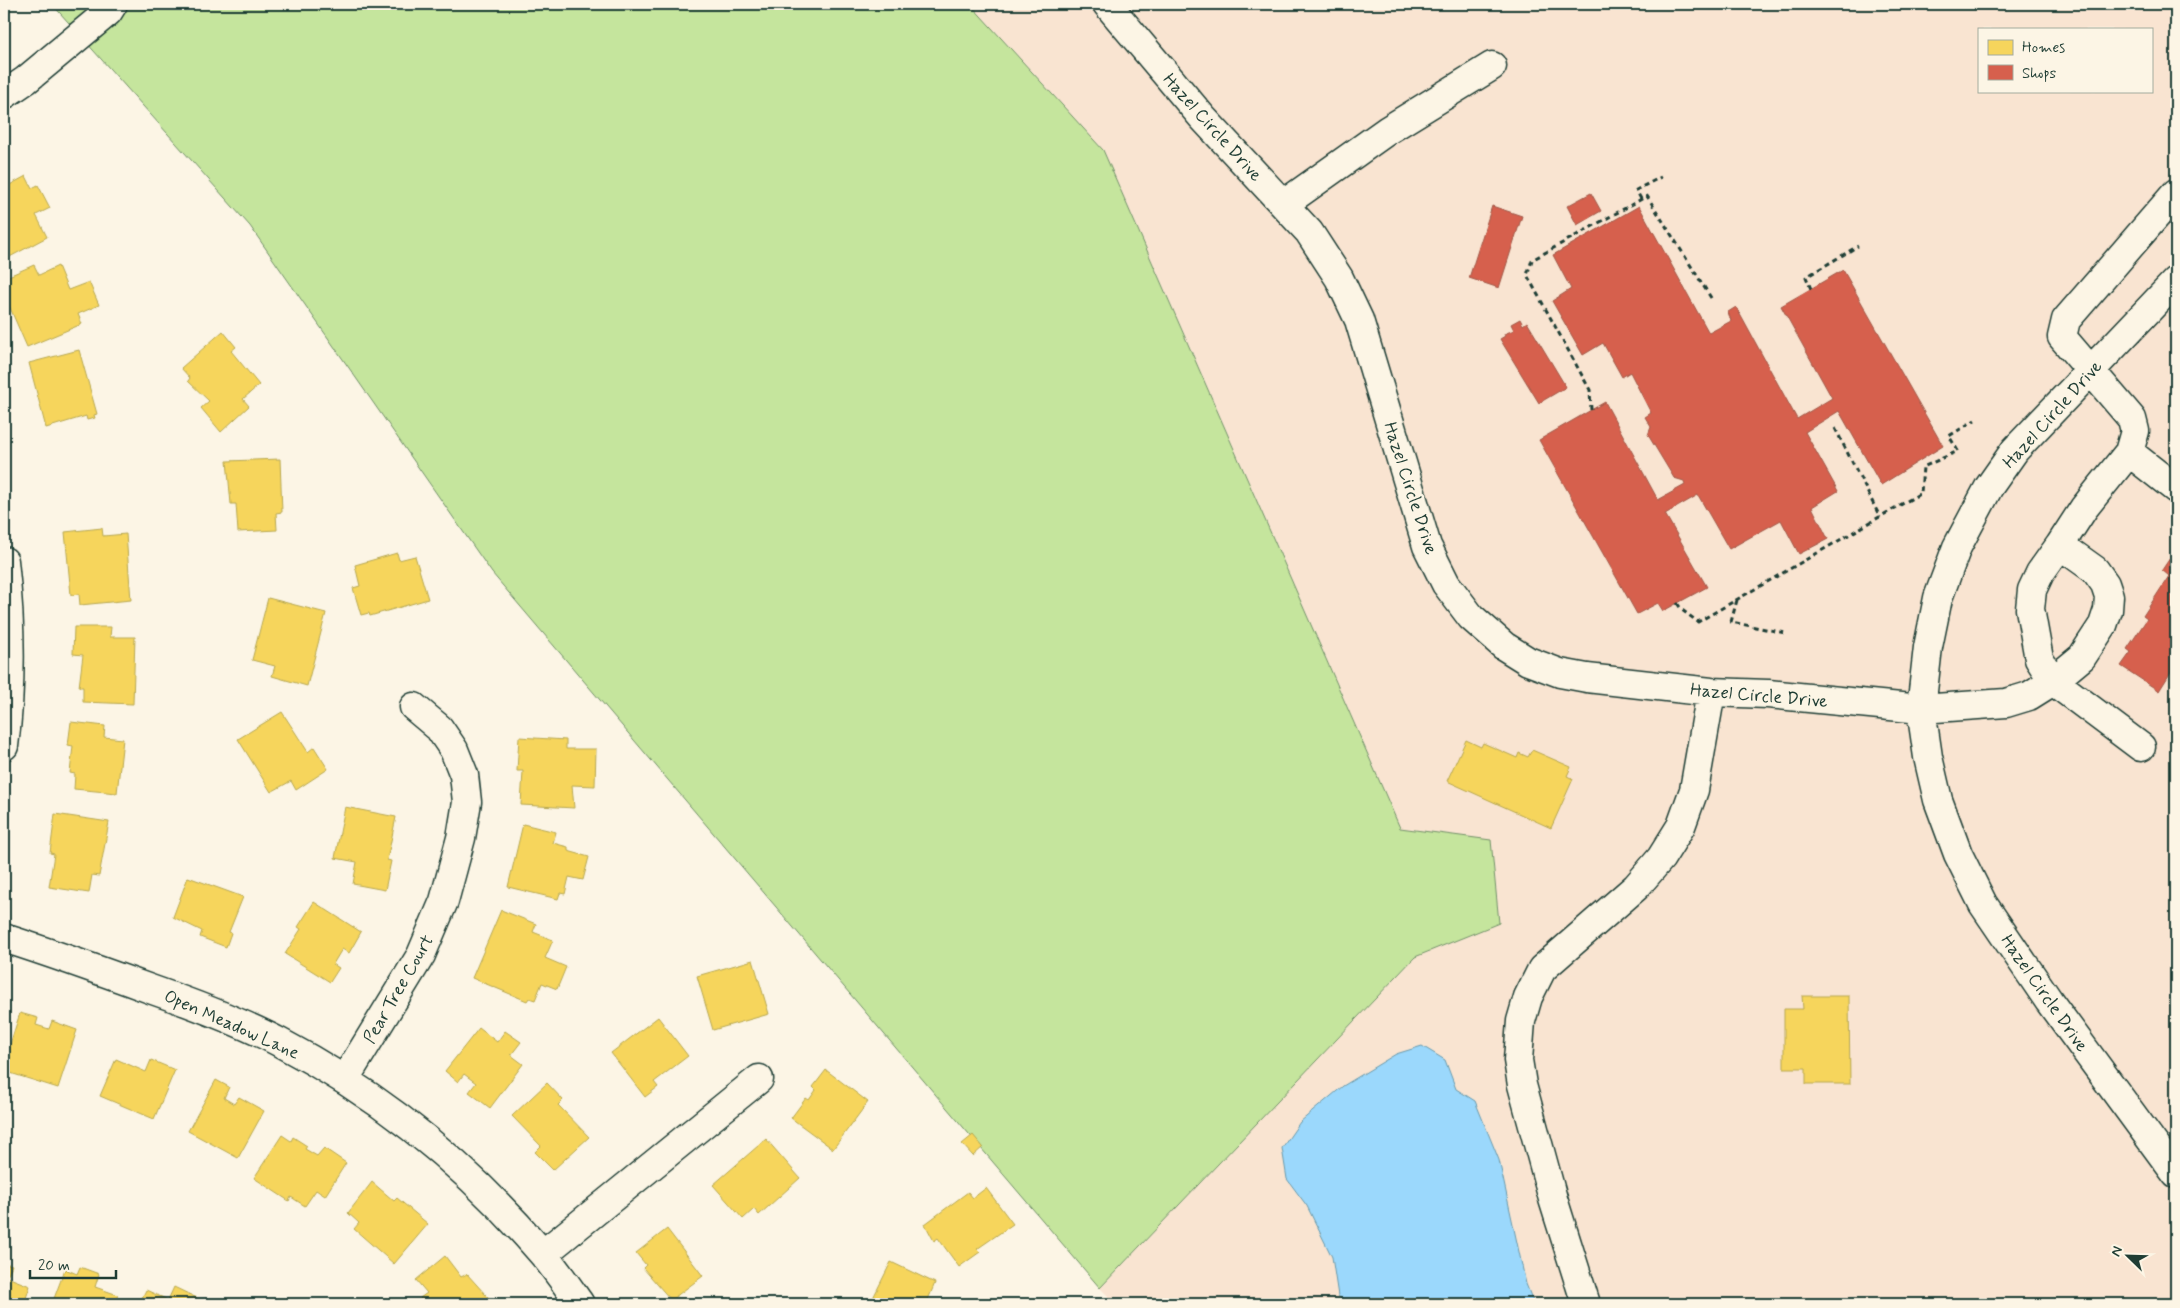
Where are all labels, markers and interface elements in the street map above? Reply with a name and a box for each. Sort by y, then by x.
legend [1978,28,2152,92]
text: Homes [2022,38,2065,58]
text: Shops [2022,64,2057,84]
street label: Hazel Circle Drive [1157,68,1267,187]
street label: Hazel Circle Drive [1998,355,2108,474]
street label: Hazel Circle Drive [1377,419,1443,558]
street label: Hazel Circle Drive [1689,678,1829,714]
street label: Hazel Circle Drive [1995,930,2094,1057]
street label: Pear Tree Court [358,931,440,1048]
street label: Open Meadow Lane [160,984,303,1066]
north arrow [2102,1230,2152,1280]
text: N [2107,1244,2127,1259]
scale bar [30,1248,116,1280]
text: 20 m [38,1256,70,1276]

